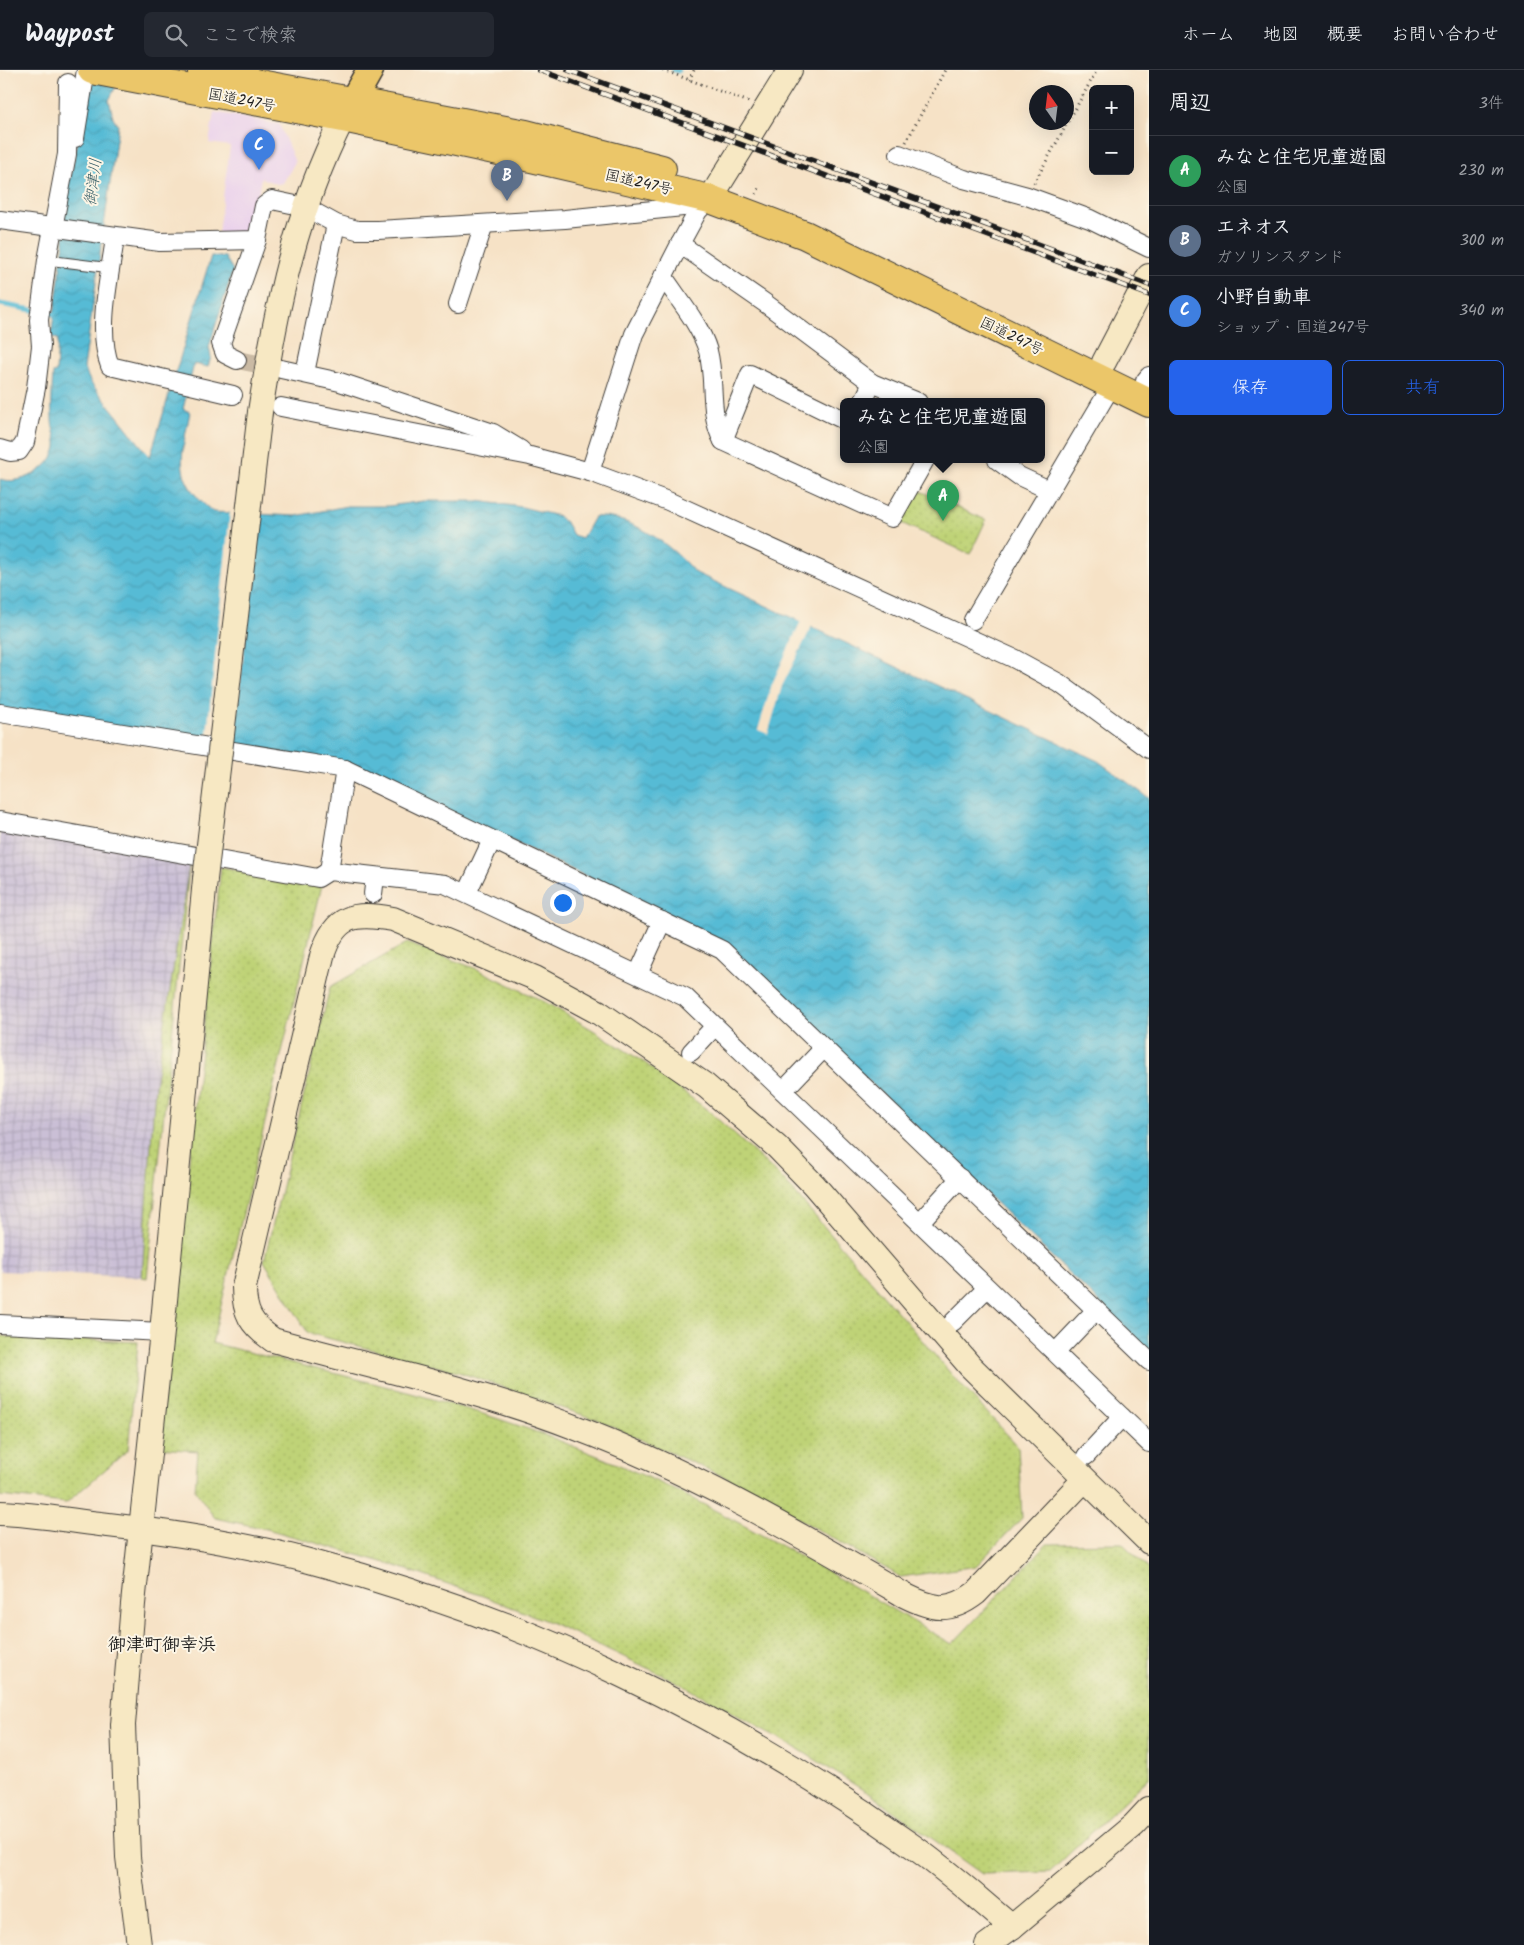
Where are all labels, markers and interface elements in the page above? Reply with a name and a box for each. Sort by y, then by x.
search box [144,12,494,57]
text: Waypost [25,15,114,54]
icon: search [162,21,190,49]
text: ここで検索 [202,21,297,51]
text: ホーム [1182,21,1235,50]
text: 地図 [1263,21,1299,50]
text: 概要 [1327,21,1363,50]
text: お問い合わせ [1391,21,1499,50]
street label: 国道247号 [206,83,278,119]
north arrow [1029,85,1074,130]
map controls [1089,85,1134,175]
button: + [1089,85,1134,130]
text: 周辺 [1169,87,1211,120]
text: 3件 [1479,91,1504,116]
pin: C [243,129,275,170]
button: − [1089,130,1134,175]
text: みなと住宅児童遊園 [1216,143,1387,173]
water label: 御津川 [78,157,109,208]
text: A [1180,158,1190,183]
text: 230 m [1458,158,1504,183]
pin: B [491,160,523,201]
street label: 国道247号 [603,164,675,202]
text: 公園 [1216,175,1248,200]
text: エネオス [1216,213,1291,243]
text: B [1180,228,1190,253]
text: 300 m [1460,228,1504,253]
text: ガソリンスタンド [1216,245,1344,270]
text: 小野自動車 [1216,283,1311,313]
text: C [1180,298,1190,323]
text: 340 m [1459,298,1504,323]
street label: 国道247号 [975,311,1048,363]
text: ショップ · 国道247号 [1216,315,1369,340]
button: 保存 [1169,360,1332,415]
button: 共有 [1342,360,1504,415]
popup [840,398,1045,463]
text: みなと住宅児童遊園 [857,403,1028,433]
text: 公園 [857,435,889,460]
pin: A [927,480,959,521]
your location [550,890,576,916]
district label: 御津町御幸浜 [108,1631,216,1660]

